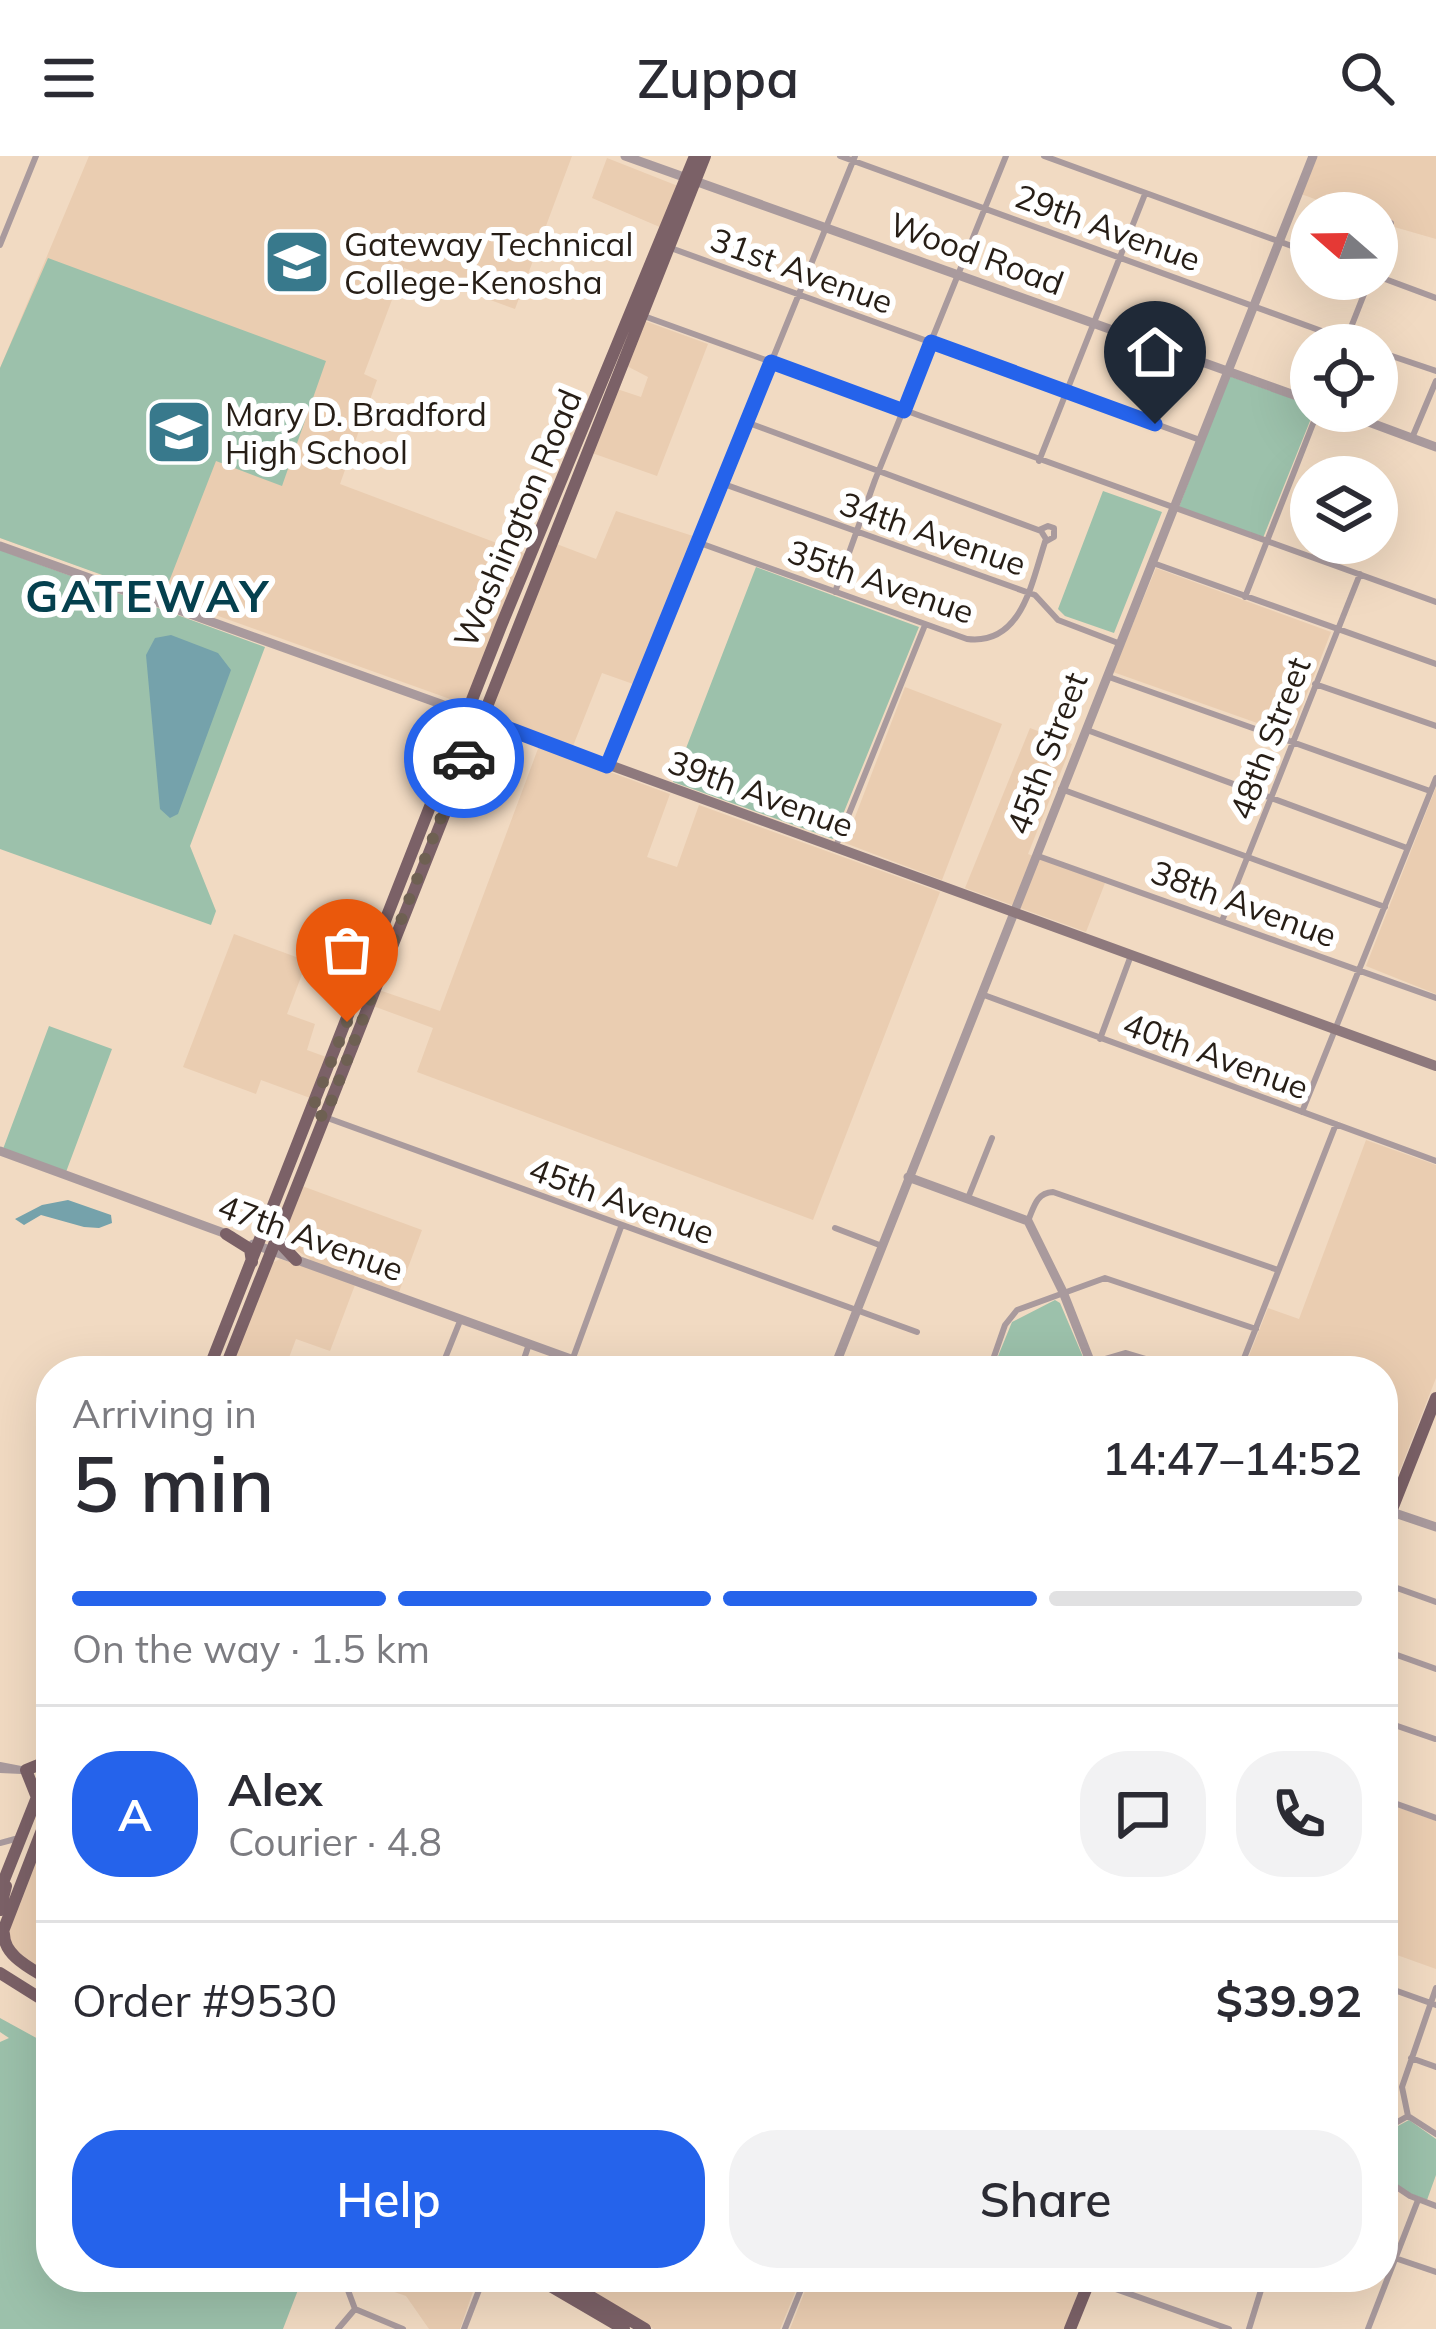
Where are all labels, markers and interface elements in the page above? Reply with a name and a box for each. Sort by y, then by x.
text: Zuppa [637,44,799,112]
icon: menu [36,45,102,111]
icon: search [1334,45,1400,111]
street label: 29th Avenue [1010,175,1206,279]
north arrow [1290,192,1398,300]
map controls [1290,192,1398,564]
street label: Wood Road [885,203,1069,303]
street label: 31st Avenue [705,218,899,322]
place label: Gateway Technical College-Kenosha [344,223,633,302]
school or university icon: Gateway Technical College-Kenosha [262,227,332,297]
pin [1104,301,1206,424]
icon: home [1122,319,1188,385]
button: locate [1290,324,1398,432]
street label: Washington Road [444,383,590,653]
place label: Mary D. Bradford High School [225,393,487,472]
school or university icon: Mary D. Bradford High School [144,397,214,467]
button: layers [1290,456,1398,564]
street label: 34th Avenue [835,482,1031,584]
street label: 35th Avenue [783,530,979,632]
district label: GATEWAY [25,567,271,623]
street label: 48th Street [1219,651,1319,825]
street label: 45th Street [996,666,1096,840]
courier [404,698,524,818]
icon: car [431,725,497,791]
street label: 39th Avenue [663,741,859,845]
street label: 38th Avenue [1146,851,1342,955]
pin [296,899,398,1022]
icon: bag [314,917,380,983]
street label: 40th Avenue [1118,1003,1314,1107]
street label: 45th Avenue [524,1148,720,1252]
street label: 47th Avenue [213,1185,409,1289]
text: Arriving in [72,1389,257,1438]
text: 14:47–14:52 [1102,1430,1362,1486]
text: 5 min [72,1434,275,1532]
text: On the way · 1.5 km [72,1624,430,1673]
button: chat [1080,1751,1206,1877]
button: phone [1236,1751,1362,1877]
text: Alex [228,1761,323,1817]
text: A [118,1786,152,1842]
text: Courier · 4.8 [228,1817,442,1866]
text: Order #9530 [72,1972,337,2028]
text: $39.92 [1216,1972,1362,2028]
button: Help [72,2130,705,2268]
button: Share [729,2130,1362,2268]

